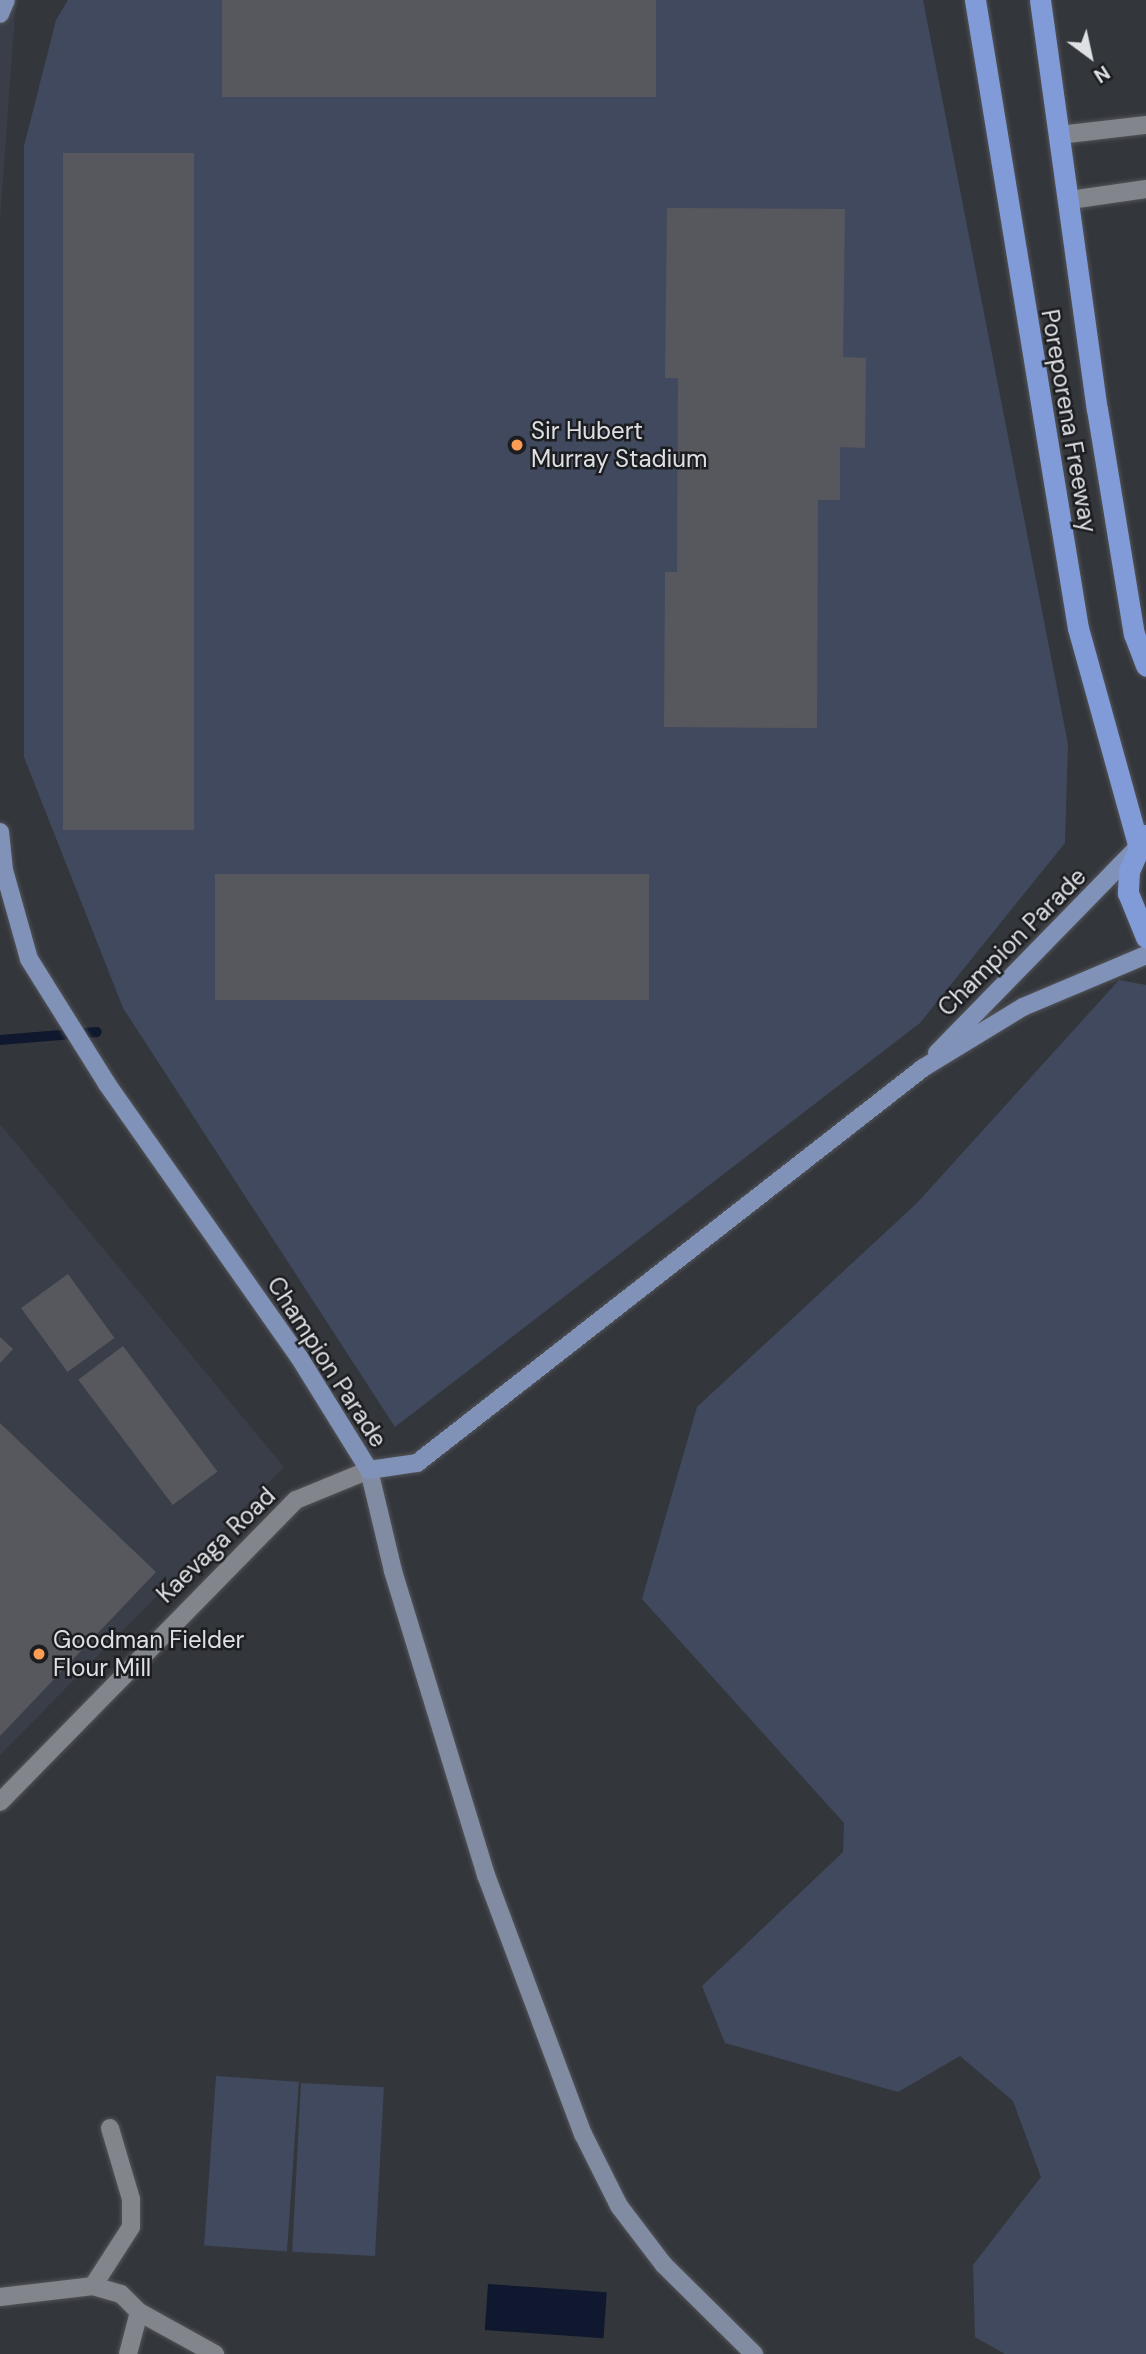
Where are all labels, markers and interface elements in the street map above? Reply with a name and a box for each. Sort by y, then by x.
north arrow [1055,21,1125,91]
text: N [1089,60,1114,88]
street label: Poreporena Freeway [1035,307,1103,535]
place label: Sir Hubert Murray Stadium [531,417,707,473]
marker: Sir Hubert Murray Stadium [509,437,525,453]
street label: Champion Parade [932,862,1092,1022]
street label: Champion Parade [261,1271,393,1453]
street label: Kaevaga Road [151,1481,281,1609]
place label: Goodman Fielder Flour Mill [53,1626,244,1682]
marker: Goodman Fielder Flour Mill [31,1646,47,1662]

